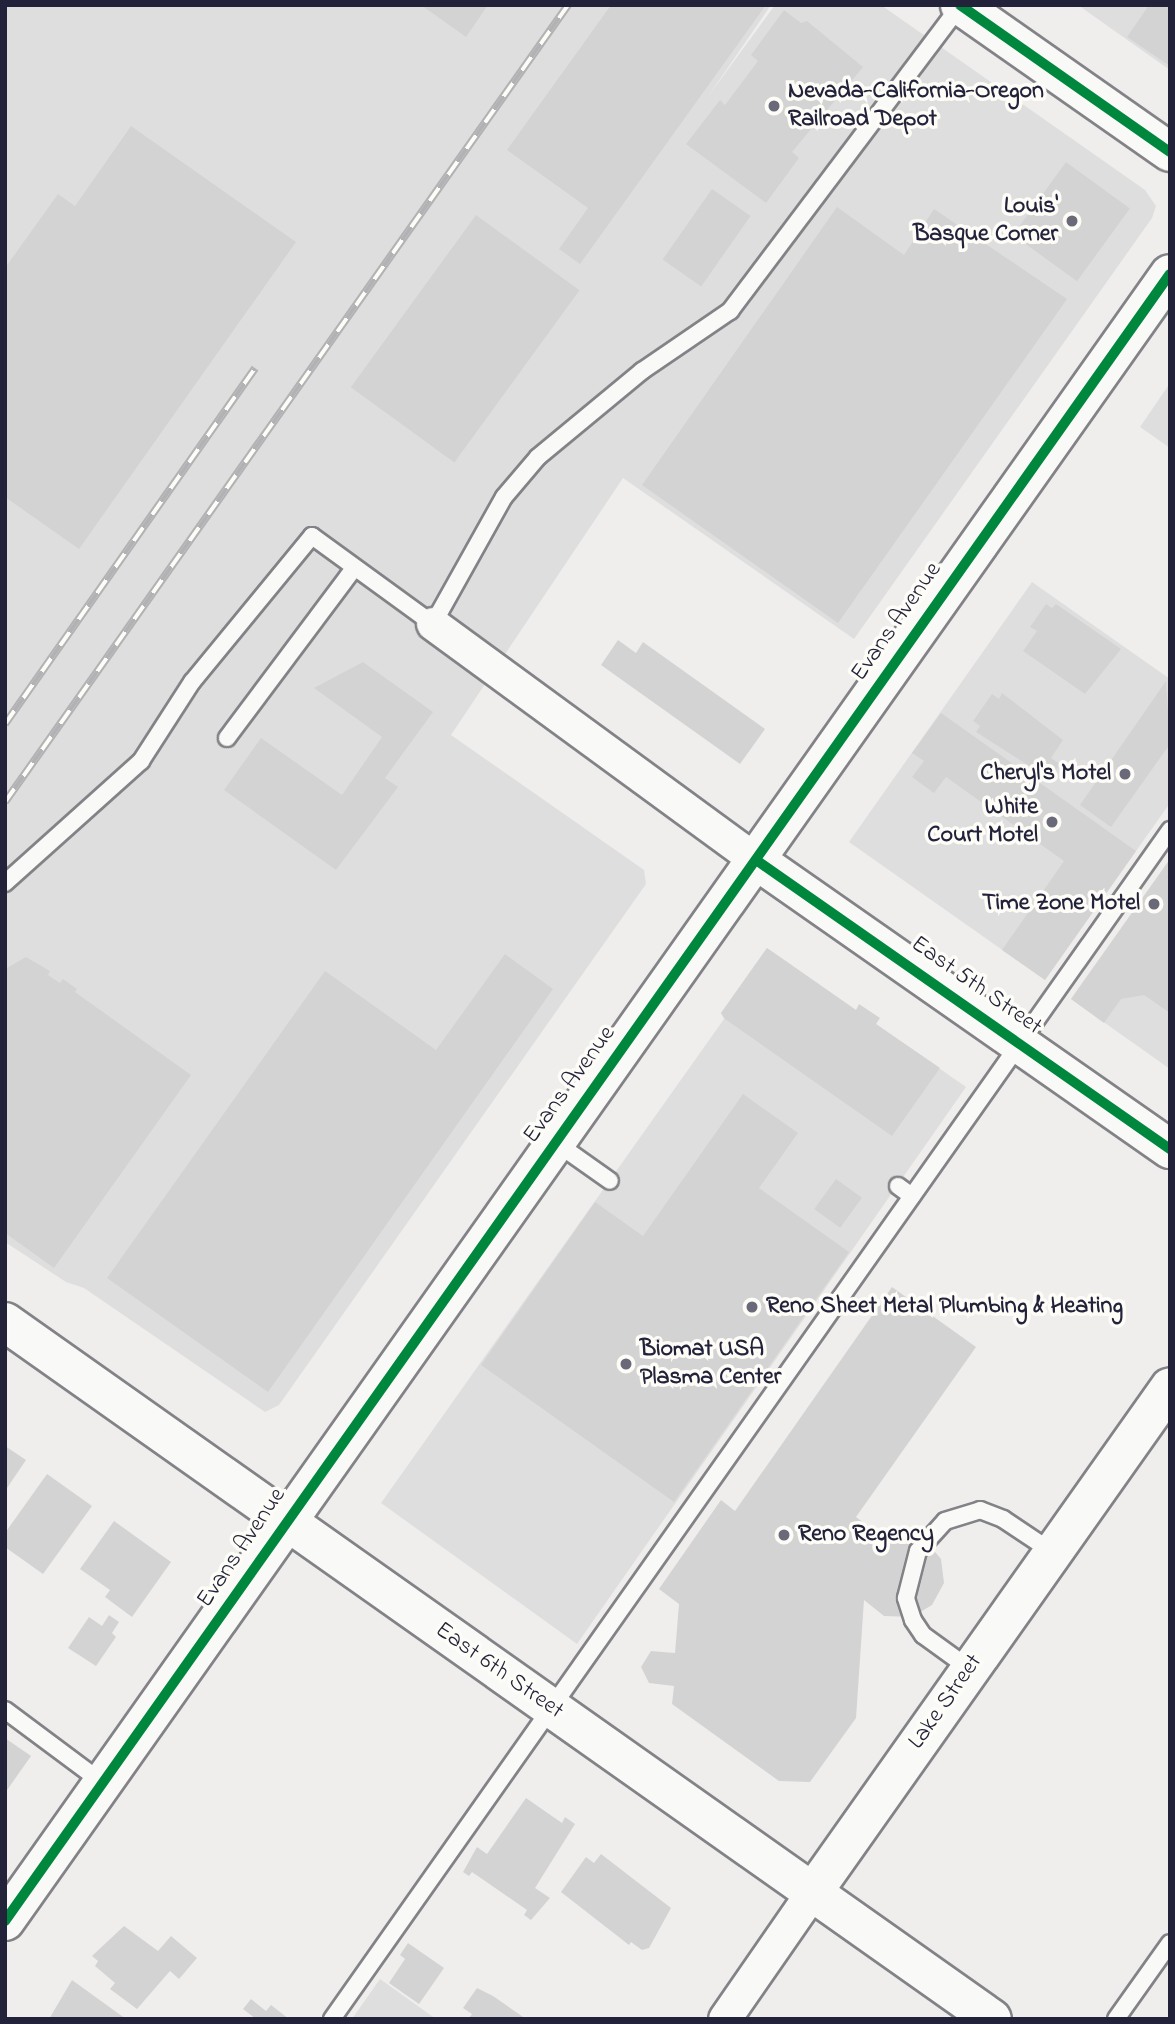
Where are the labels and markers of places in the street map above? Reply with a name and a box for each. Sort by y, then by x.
place label: Nevada-California-Oregon Railroad Depot [788,78,1044,134]
marker: Nevada-California-Oregon Railroad Depot [766,98,782,114]
place label: Louis' Basque Corner [913,193,1058,249]
marker: Louis' Basque Corner [1064,213,1080,229]
place label: Cheryl's Motel [980,760,1111,788]
marker: Cheryl's Motel [1117,766,1133,782]
place label: White Court Motel [927,794,1038,850]
marker: White Court Motel [1044,814,1060,830]
place label: Time Zone Motel [982,890,1140,918]
marker: Time Zone Motel [1146,896,1162,912]
place label: Reno Sheet Metal Plumbing & Heating [766,1293,1123,1321]
marker: Reno Sheet Metal Plumbing & Heating [744,1299,760,1315]
place label: Biomat USA Plasma Center [640,1336,781,1392]
marker: Biomat USA Plasma Center [618,1356,634,1372]
place label: Reno Regency [798,1521,934,1549]
marker: Reno Regency [776,1527,792,1543]

